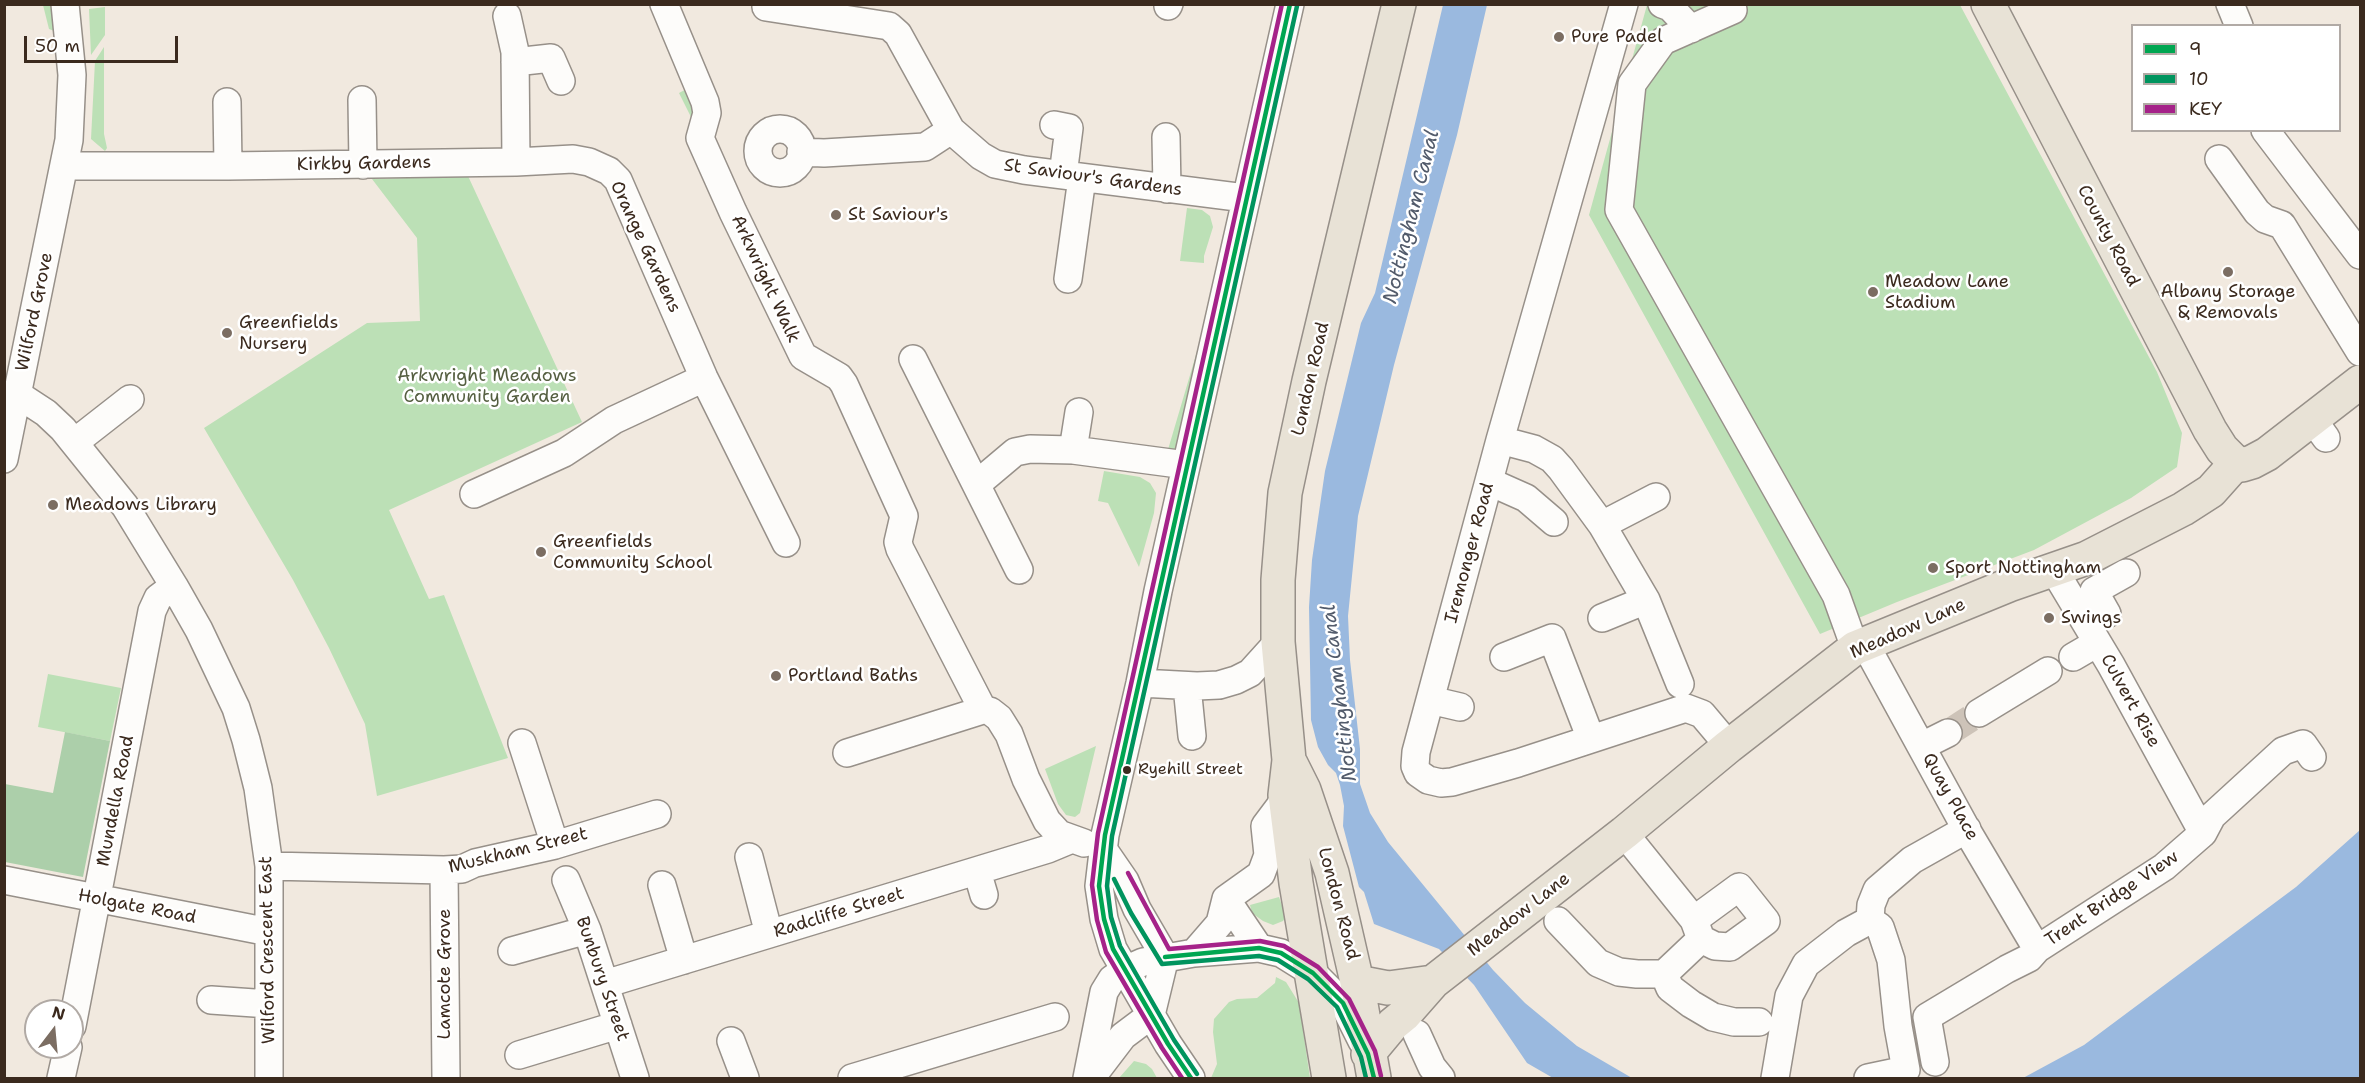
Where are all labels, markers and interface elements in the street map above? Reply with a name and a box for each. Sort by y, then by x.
scale bar [27,24,182,62]
legend [2131,24,2341,132]
place label: Pure Padel [1571,26,1663,48]
marker: Pure Padel [1552,30,1566,44]
text: 50 m [35,34,80,58]
text: 9 [2189,37,2202,61]
text: 10 [2189,67,2209,91]
text: KEY [2189,97,2222,121]
water label: Nottingham Canal [1379,128,1445,306]
street label: Kirkby Gardens [297,152,431,176]
street label: St Saviour's Gardens [1002,155,1184,201]
street label: Orange Gardens [605,178,685,316]
street label: County Road [2072,182,2144,290]
place label: St Saviour's [848,204,948,226]
marker: St Saviour's [829,208,843,222]
street label: Arkwright Walk [726,212,804,346]
street label: Wilford Grove [12,251,58,373]
marker: Albany Storage & Removals [2221,265,2235,279]
place label: Meadow Lane Stadium [1885,271,2009,314]
place label: Albany Storage & Removals [2161,281,2295,324]
marker: Meadow Lane Stadium [1866,285,1880,299]
place label: Greenfields Nursery [239,312,338,354]
street label: London Road [1287,320,1335,438]
marker: Greenfields Nursery [220,326,234,340]
park label: Arkwright Meadows Community Garden [397,365,577,407]
street label: Iremonger Road [1441,480,1499,626]
place label: Meadows Library [65,494,217,516]
marker: Meadows Library [46,498,60,512]
place label: Greenfields Community School [553,531,712,574]
marker: Greenfields Community School [534,545,548,559]
place label: Sport Nottingham [1945,557,2101,579]
marker: Sport Nottingham [1926,561,1940,575]
street label: Meadow Lane [1847,594,1969,664]
water label: Nottingham Canal [1317,603,1363,783]
place label: Swings [2061,607,2121,629]
marker: Swings [2042,611,2056,625]
street label: Culvert Rise [2096,651,2164,751]
place label: Portland Baths [788,665,918,687]
marker: Portland Baths [769,669,783,683]
street label: Mundella Road [93,734,139,868]
street label: Quay Place [1917,750,1983,844]
place label: Ryehill Street [1138,760,1243,780]
marker: Ryehill Street [1121,764,1133,776]
street label: Muskham Street [446,823,590,879]
street label: London Road [1313,845,1363,963]
street label: Trent Bridge View [2041,846,2183,952]
street label: Wilford Crescent East [256,856,280,1044]
street label: Meadow Lane [1464,868,1574,962]
street label: Radcliffe Street [771,883,907,943]
street label: Holgate Road [76,885,198,929]
street label: Lamcote Grove [434,909,456,1039]
street label: Bunbury Street [571,914,633,1044]
north arrow [24,999,84,1059]
text: N [50,1001,68,1025]

